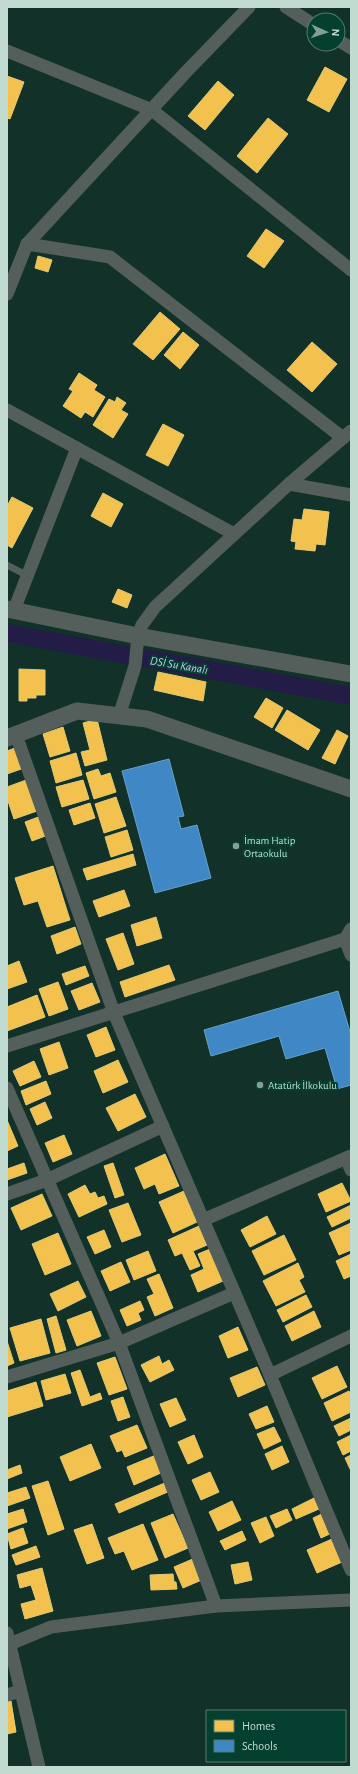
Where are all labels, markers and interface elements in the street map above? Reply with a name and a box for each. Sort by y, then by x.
north arrow [306,12,346,52]
text: N [330,28,341,37]
water label: DSİ Su Kanalı [149,653,209,676]
place label: İmam Hatip Ortaokulu [244,835,296,859]
marker: İmam Hatip Ortaokulu [231,841,241,851]
marker: Atatürk İlkokulu [255,1080,265,1090]
place label: Atatürk İlkokulu [268,1080,337,1091]
legend [206,1710,346,1762]
text: Homes [242,1720,275,1732]
text: Schools [242,1740,277,1752]

